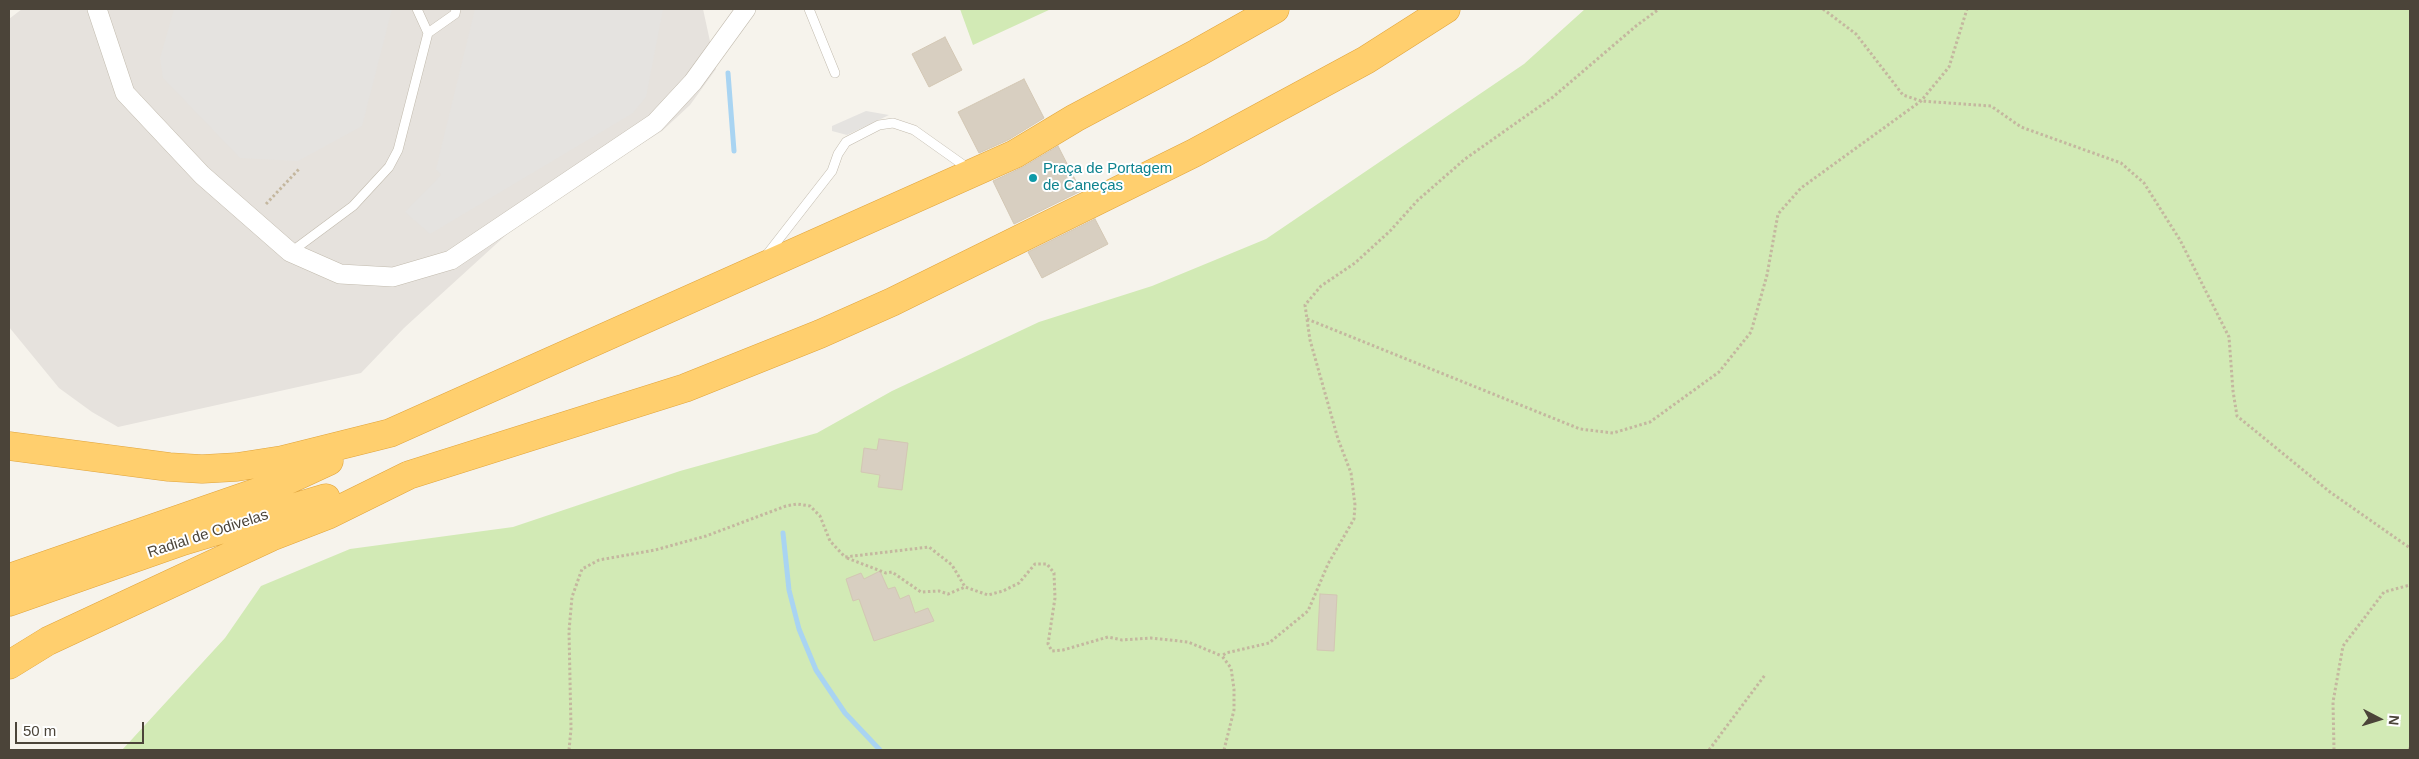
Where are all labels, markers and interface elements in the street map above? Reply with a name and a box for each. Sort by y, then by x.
place label: Praça de Portagem de Caneças [1043,160,1172,195]
marker: Praça de Portagem de Caneças [1027,172,1039,184]
street label: Radial de Odivelas [145,506,271,562]
north arrow [2354,694,2404,744]
scale bar [18,712,146,744]
text: N [2386,715,2402,726]
text: 50 m [23,722,56,739]

